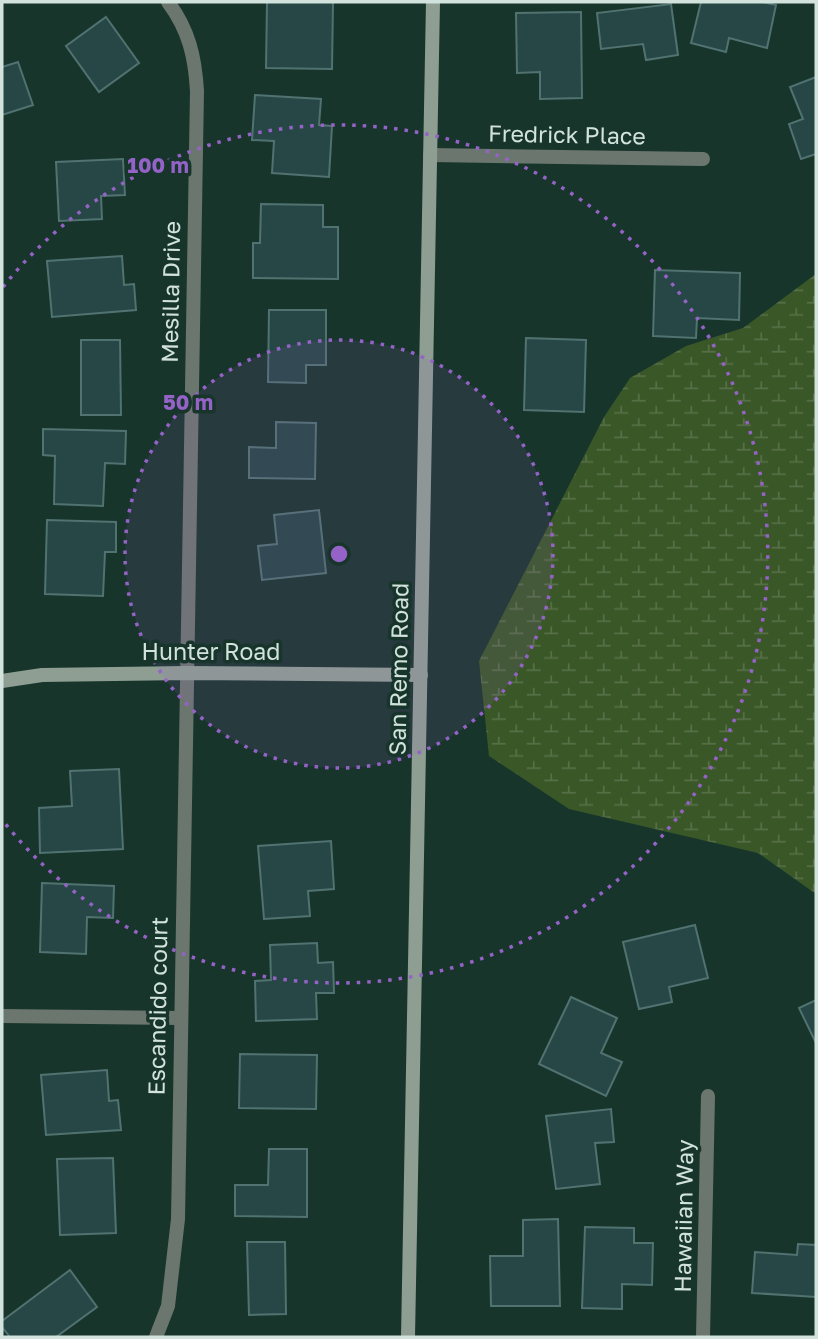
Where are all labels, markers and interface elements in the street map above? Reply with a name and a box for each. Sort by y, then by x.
street label: Fredrick Place [488,119,646,149]
text: 100 m [127,152,189,178]
street label: Mesilla Drive [155,221,185,363]
text: 50 m [163,389,213,415]
centre of rings [327,542,351,566]
street label: San Remo Road [382,582,414,756]
street label: Hunter Road [142,637,280,665]
street label: Escandido court [141,916,173,1096]
street label: Hawaiian Way [668,1139,698,1293]

